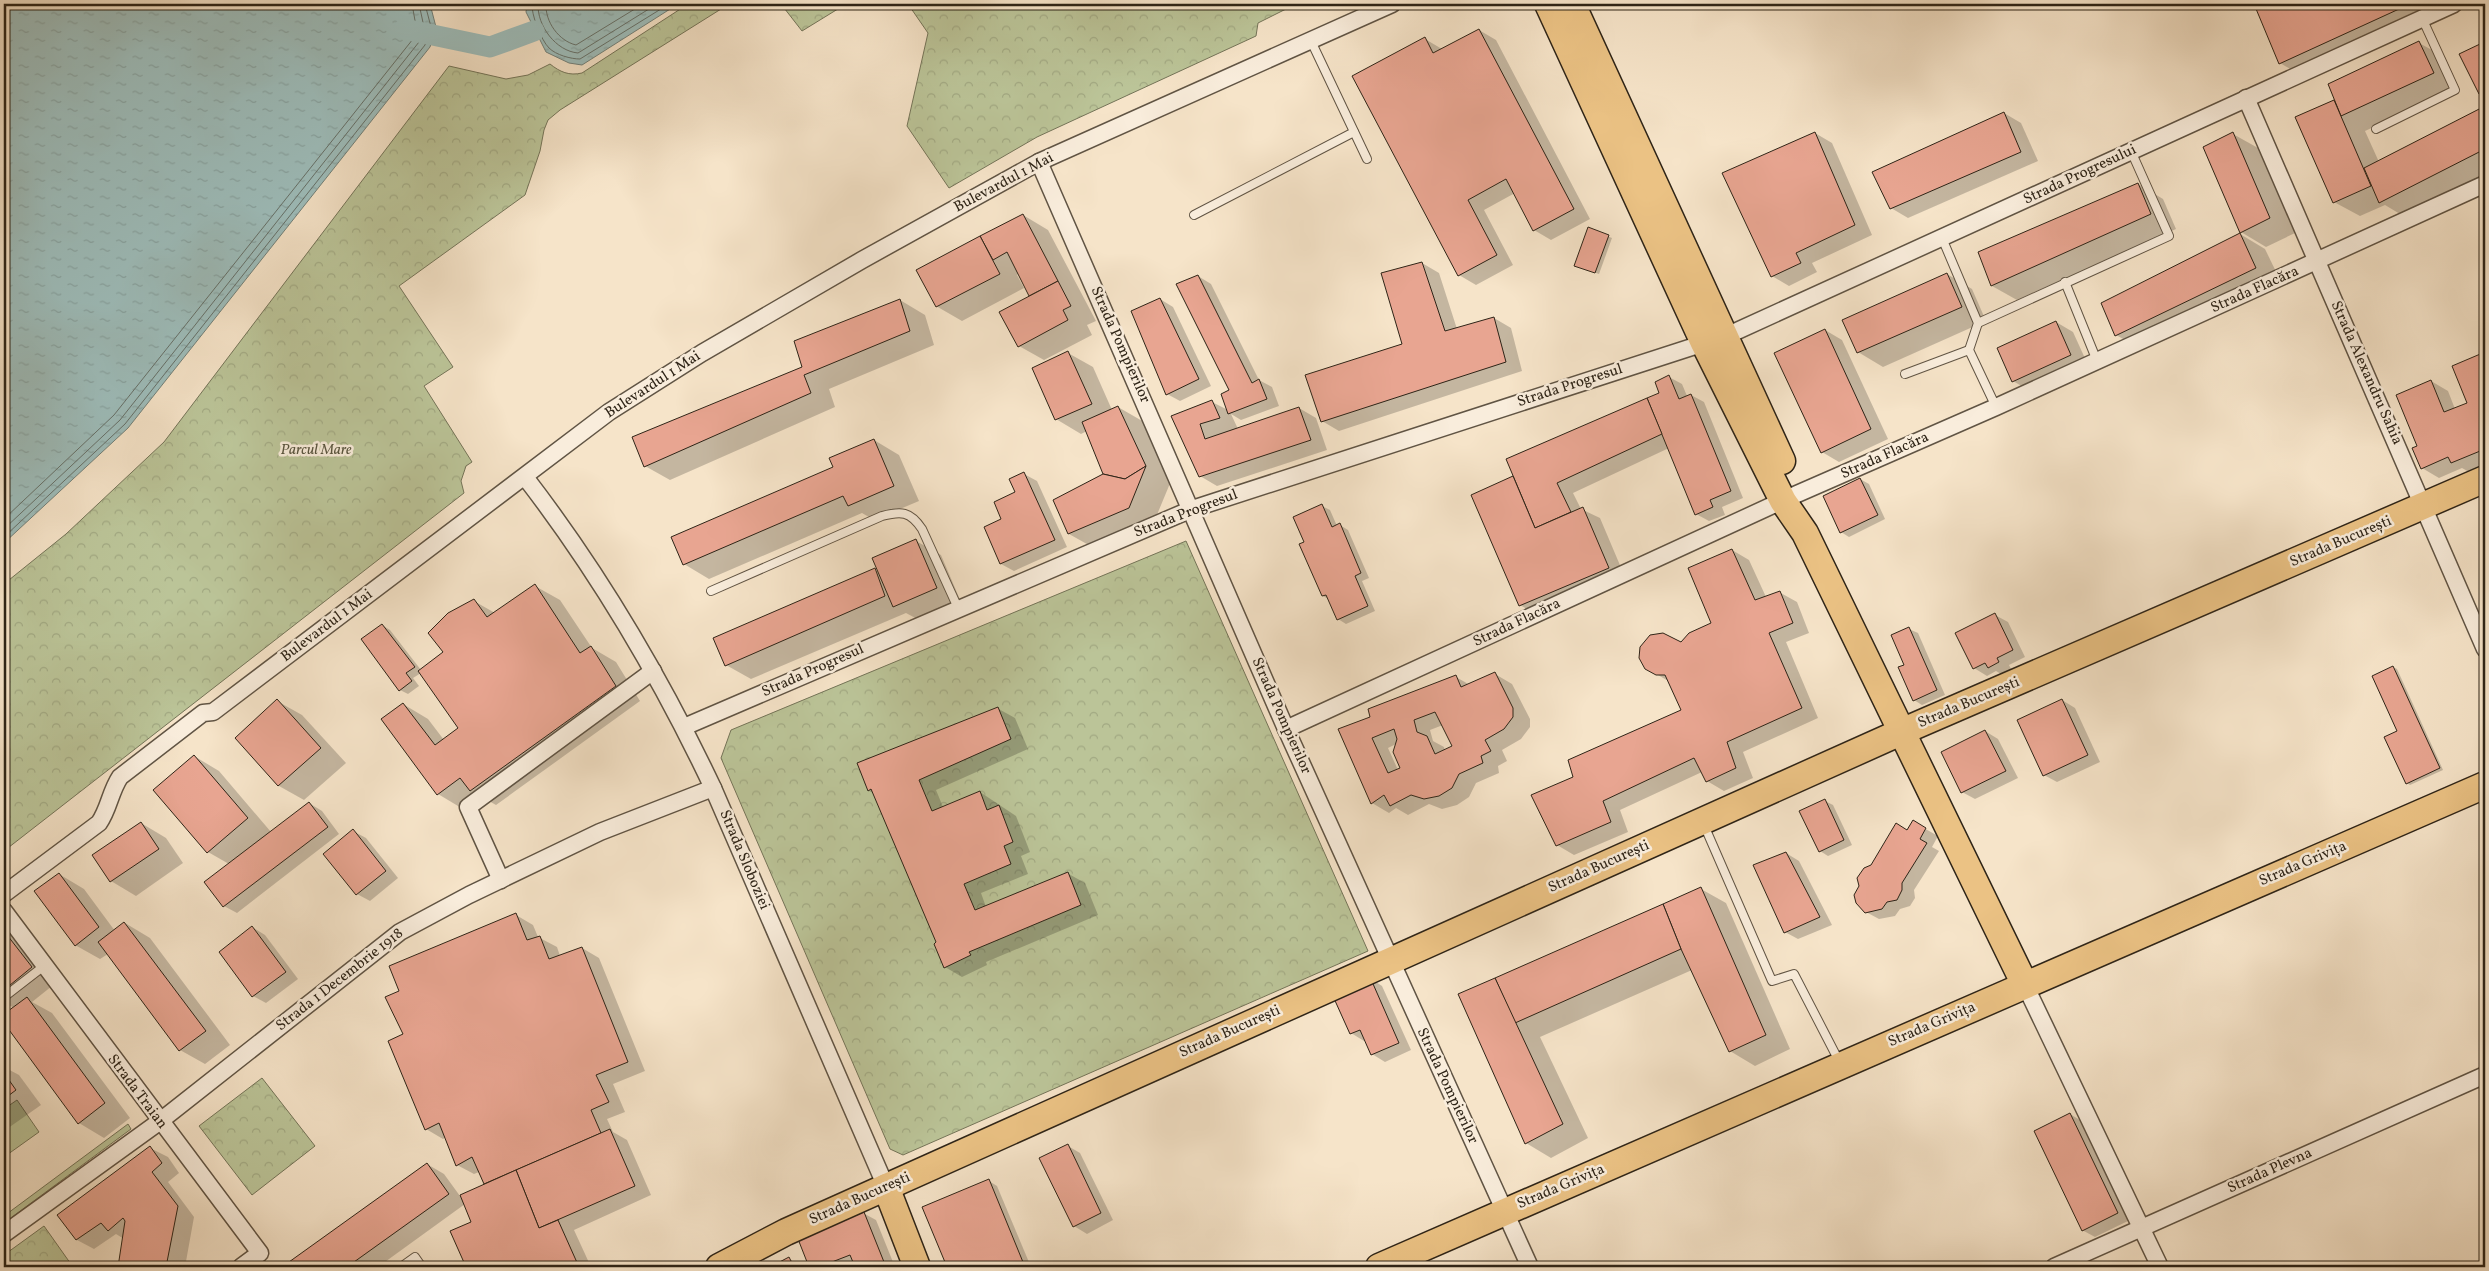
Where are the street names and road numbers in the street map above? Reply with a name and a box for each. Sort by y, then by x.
street label: Strada Progresului [2020,140,2140,210]
street label: Bulevardul 1 Mai [950,148,1058,218]
street label: Strada Flacăra [2208,261,2302,319]
street label: Strada Pompierilor [1085,283,1155,407]
street label: Strada Alexandru Sahia [2325,298,2407,448]
street label: Bulevardul 1 Mai [601,346,705,424]
street label: Strada Progresul [1515,359,1625,413]
street label: Strada Flacăra [1838,427,1932,485]
street label: Strada Progresul [1131,485,1241,543]
street label: Strada București [2287,511,2395,573]
street label: Bulevardul 1 Mai [277,584,377,668]
street label: Strada Flacăra [1470,594,1564,652]
street label: Strada Progresul [759,639,867,703]
street label: Strada Pompierilor [1246,654,1316,778]
street label: Strada București [1915,672,2023,734]
street label: Strada Sloboziei [713,807,775,913]
street label: Strada București [1545,835,1653,899]
street label: Strada Grivița [2256,836,2350,892]
street label: Strada 1 Decembrie 1918 [272,924,408,1036]
street label: Strada Grivița [1885,997,1979,1053]
street label: Strada București [1176,1000,1284,1064]
street label: Strada Pompierilor [1411,1025,1483,1147]
street label: Strada Traian [102,1050,172,1134]
street label: Strada Plevna [2224,1143,2316,1199]
street label: Strada Grivița [1514,1159,1608,1215]
street label: Strada București [806,1167,914,1231]

